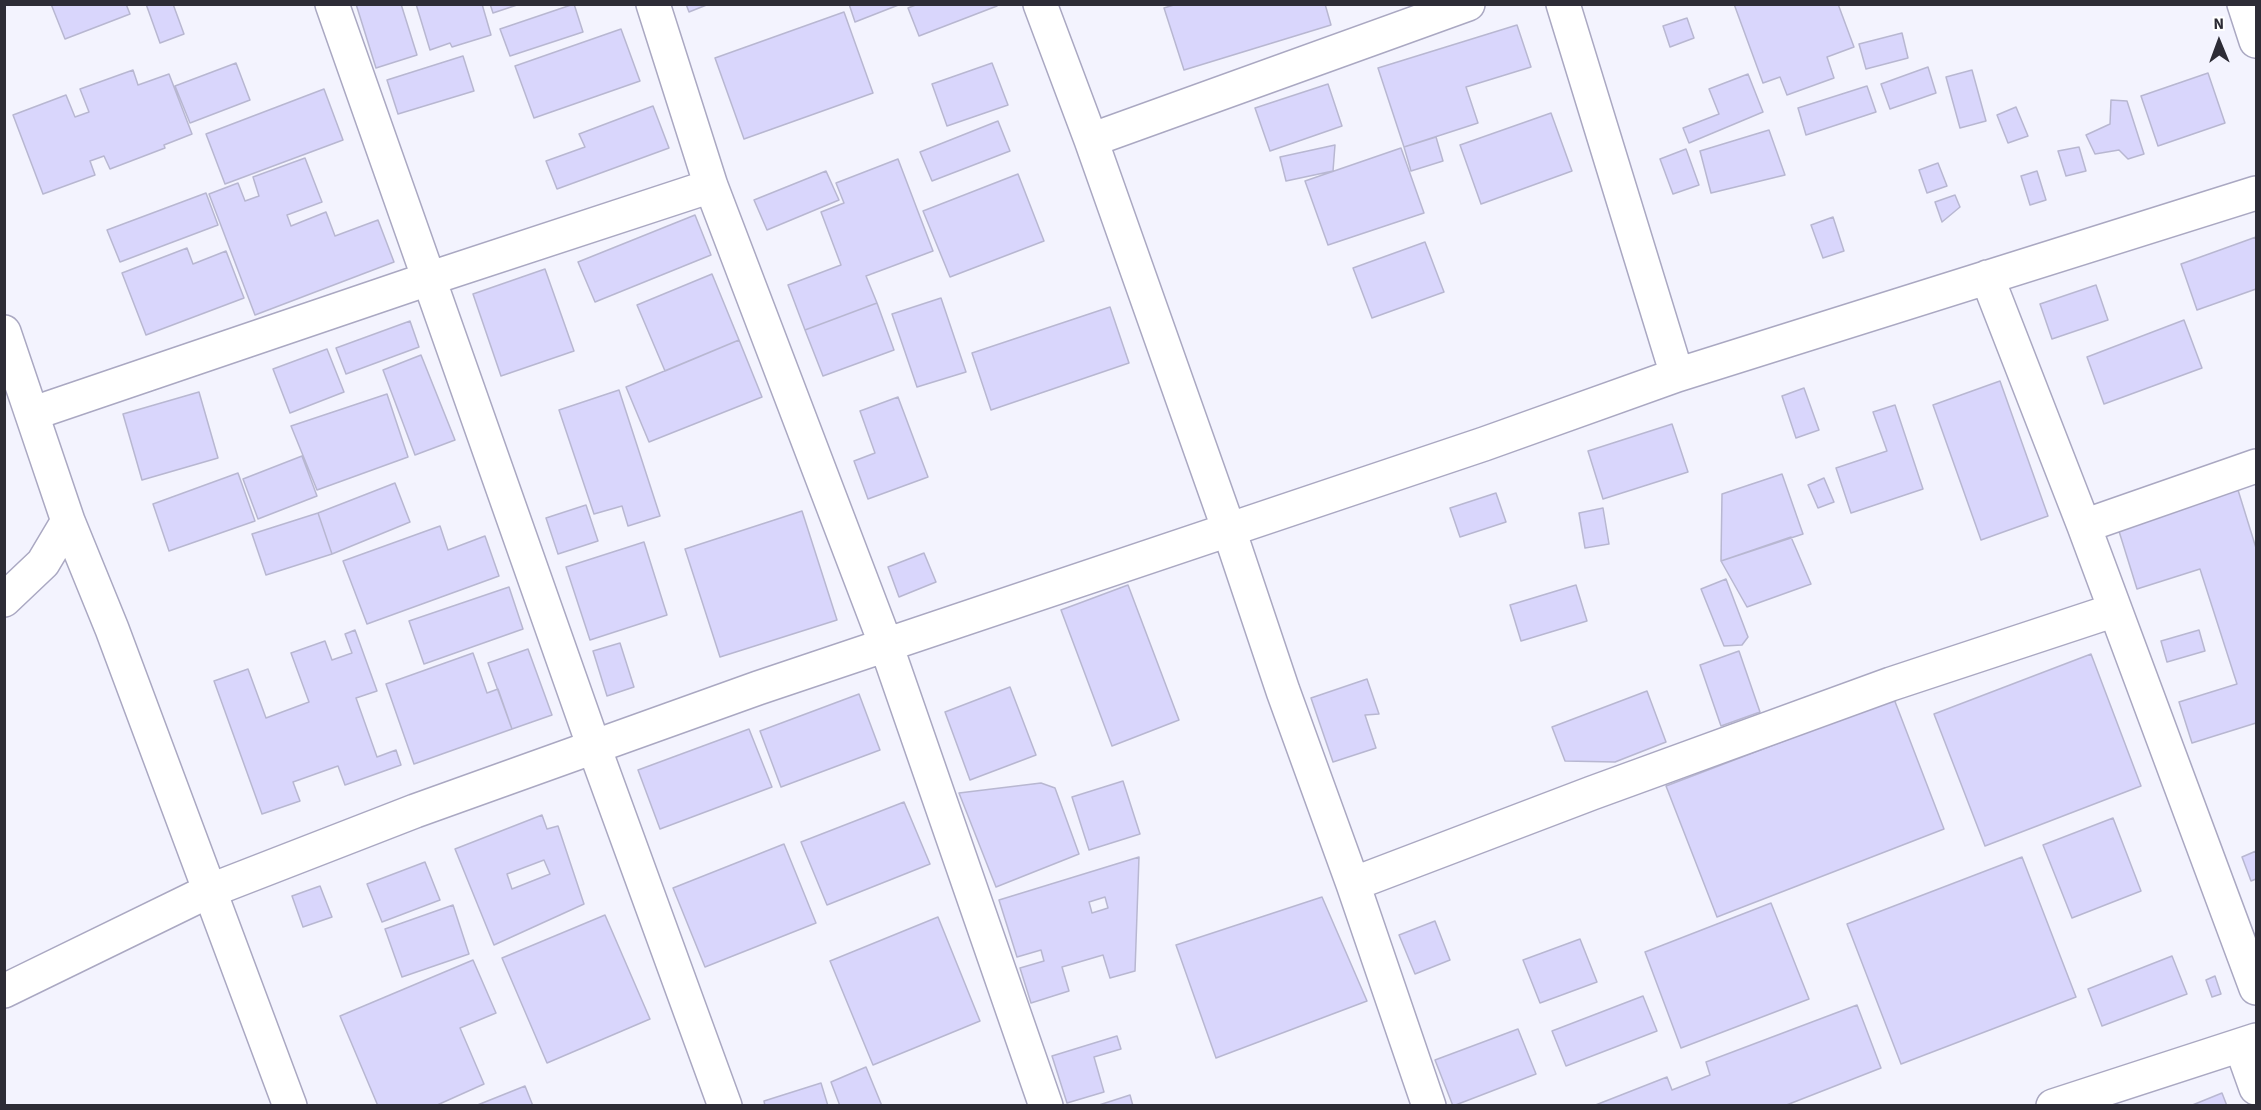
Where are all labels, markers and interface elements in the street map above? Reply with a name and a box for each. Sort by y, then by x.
north arrow [2189,12,2249,72]
text: N [2213,13,2224,35]

